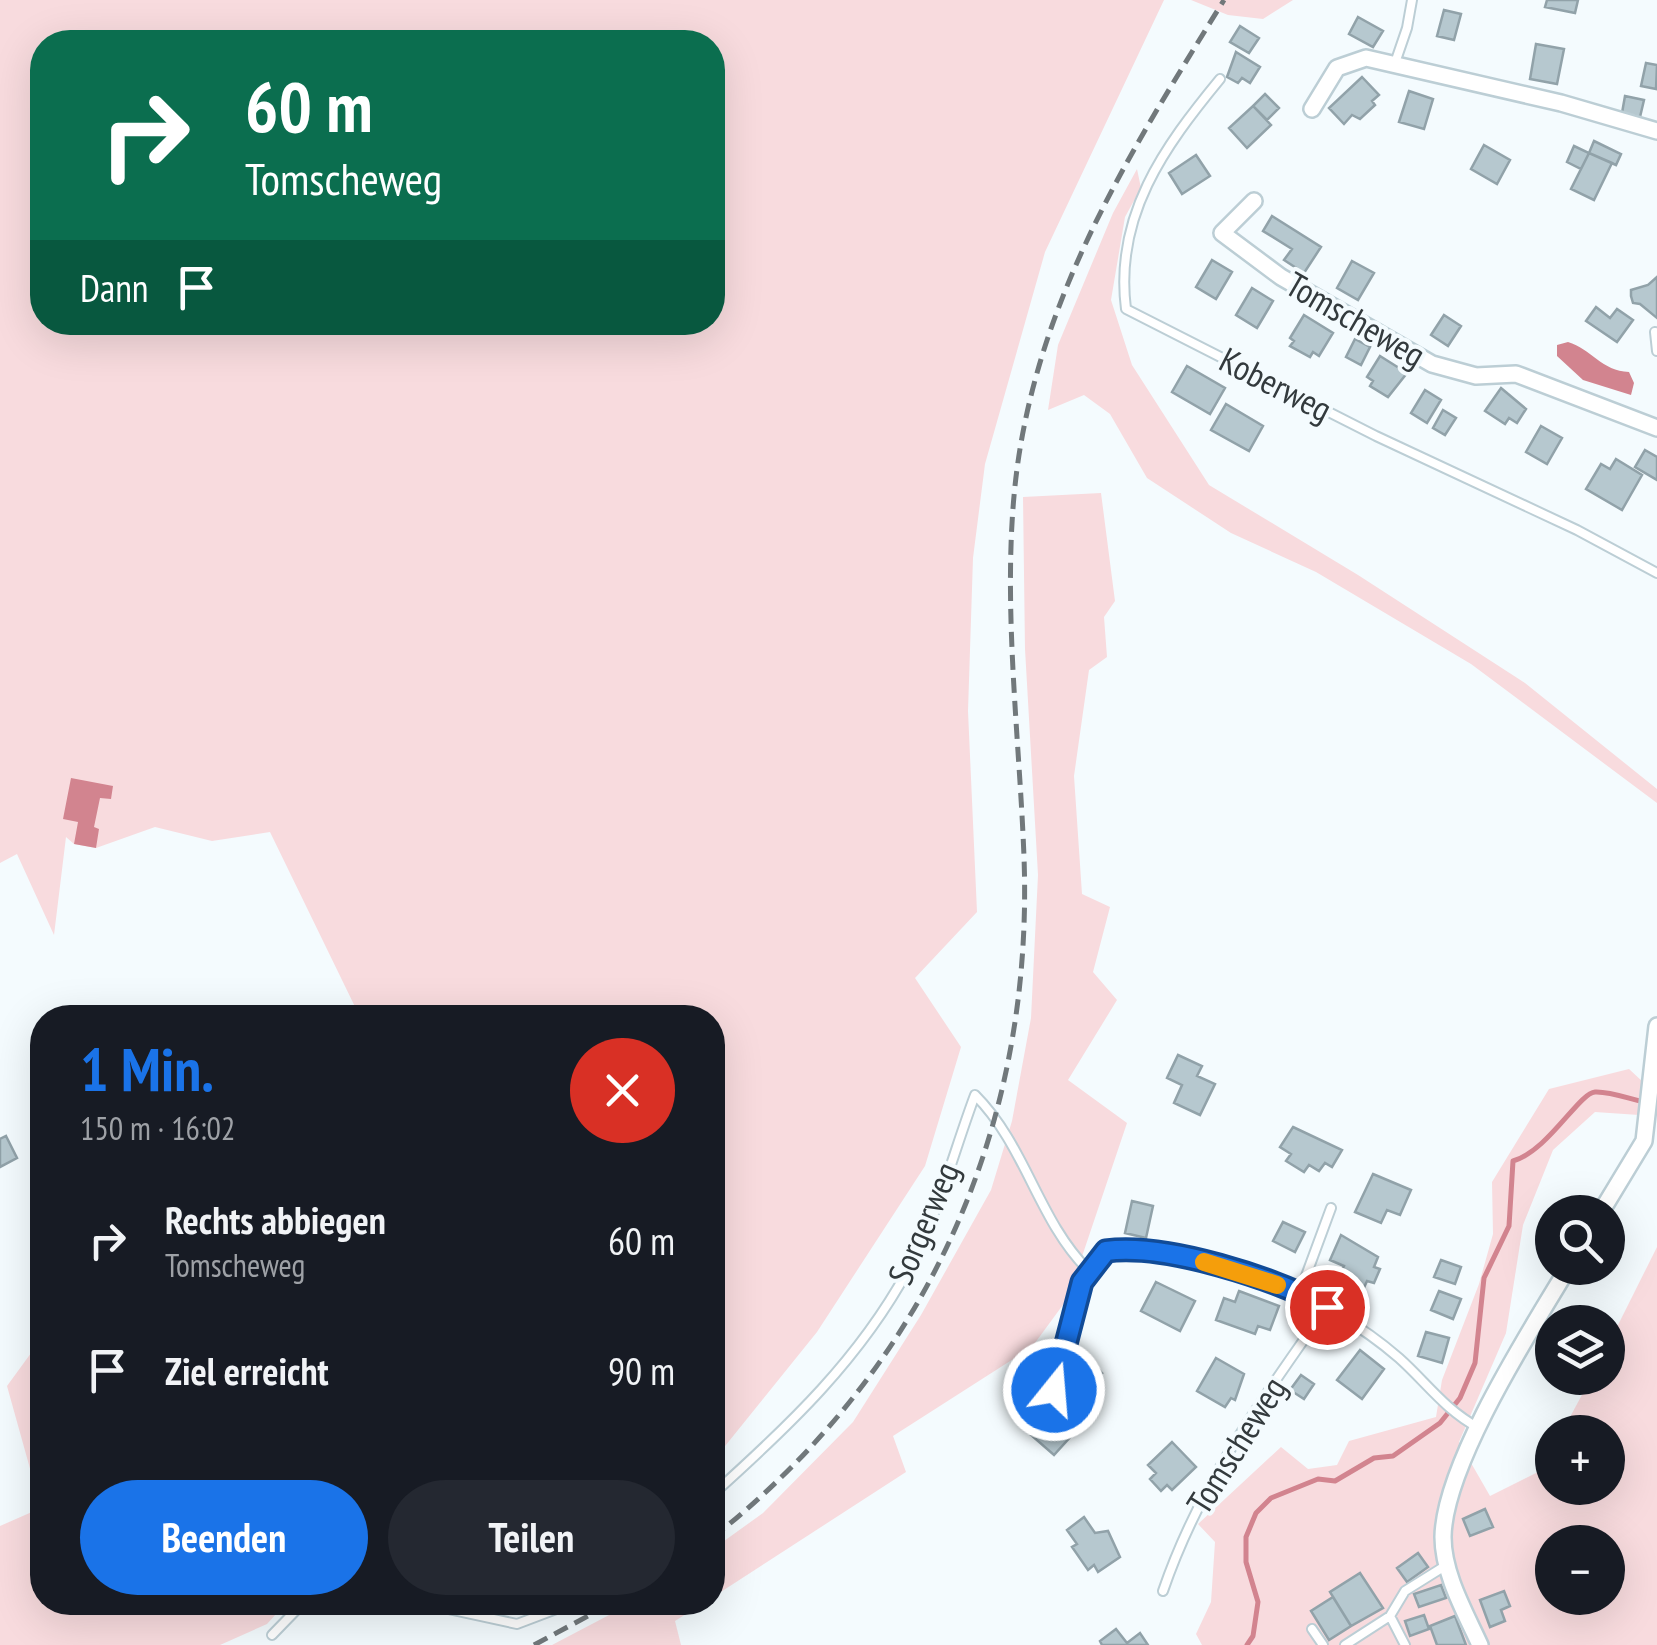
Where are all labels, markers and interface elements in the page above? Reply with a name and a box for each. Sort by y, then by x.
text: 60 m [245,61,373,151]
icon: right [80,70,210,200]
text: Tomscheweg [245,149,442,207]
icon: arrive [169,260,224,315]
street label: Tomscheweg [1278,261,1434,377]
text: Dann [80,263,149,312]
street label: Koberweg [1212,336,1340,432]
text: 1 Min. [80,1030,214,1108]
button: close [570,1038,675,1143]
text: 150 m · 16:02 [80,1107,235,1149]
street label: Sorgerweg [877,1155,969,1291]
text: Rechts abbiegen [165,1195,386,1244]
map controls [1535,1195,1625,1615]
button: search [1535,1195,1625,1285]
icon: right [80,1213,135,1268]
text: 60 m [608,1216,675,1265]
text: Tomscheweg [165,1244,305,1286]
pin [1285,1265,1370,1350]
icon: arrive [1300,1280,1355,1335]
button: layers [1535,1305,1625,1395]
position arrow [1002,1338,1106,1442]
icon: arrive [80,1343,135,1398]
text: Ziel erreicht [165,1346,329,1395]
text: 90 m [608,1346,675,1395]
street label: Tomscheweg [1176,1368,1296,1522]
button: + [1535,1415,1625,1505]
button: Beenden [80,1480,368,1595]
button: Teilen [388,1480,675,1595]
button: − [1535,1525,1625,1615]

